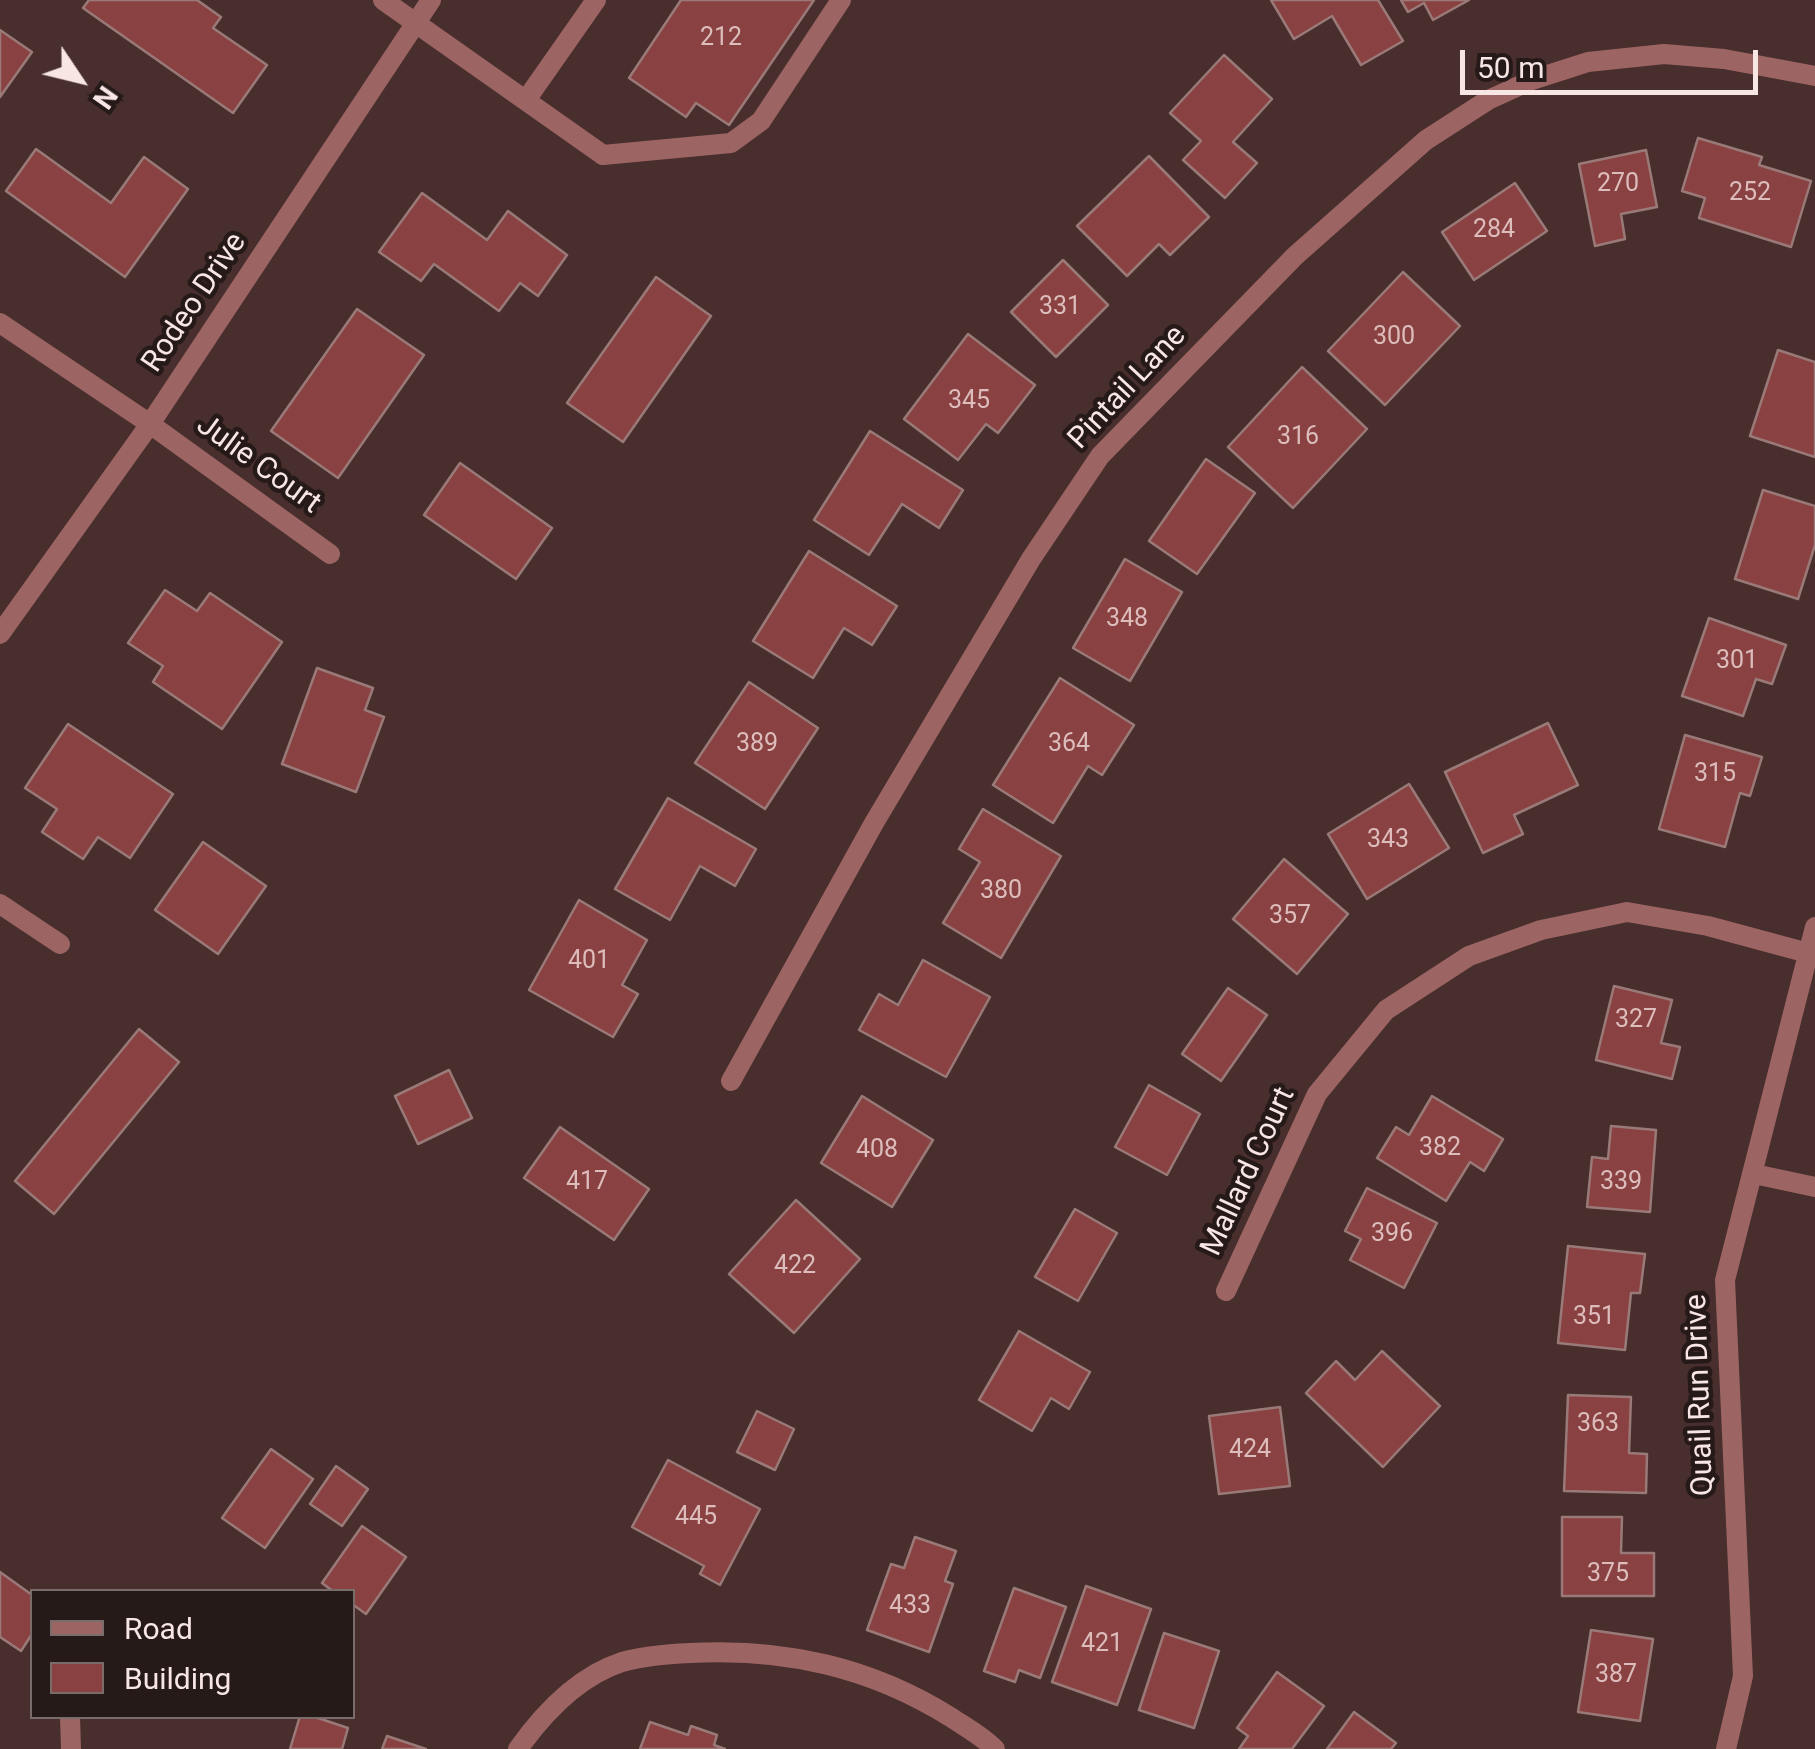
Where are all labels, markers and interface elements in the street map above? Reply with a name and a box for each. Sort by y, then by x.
house number: 212 [700,24,742,54]
north arrow [30,30,130,130]
scale bar [1465,30,1762,92]
text: 50 m [1477,50,1544,85]
text: N [86,80,124,115]
house number: 270 [1597,170,1639,200]
house number: 252 [1729,179,1771,209]
house number: 284 [1473,216,1515,246]
street label: Rodeo Drive [135,226,255,380]
house number: 331 [1039,293,1081,323]
street label: Pintail Lane [1062,319,1194,457]
house number: 300 [1373,323,1415,353]
house number: 345 [948,387,990,417]
street label: Julie Court [189,408,327,522]
house number: 316 [1277,423,1319,453]
house number: 348 [1106,605,1148,635]
house number: 301 [1716,647,1758,677]
house number: 389 [736,730,778,760]
house number: 364 [1048,730,1090,760]
house number: 315 [1694,760,1736,790]
house number: 343 [1367,826,1409,856]
house number: 380 [980,877,1022,907]
house number: 357 [1269,902,1311,932]
house number: 401 [568,947,610,977]
house number: 327 [1615,1006,1657,1036]
street label: Mallard Court [1194,1082,1304,1262]
house number: 382 [1419,1134,1461,1164]
house number: 408 [856,1136,898,1166]
house number: 417 [566,1168,608,1198]
house number: 339 [1600,1168,1642,1198]
house number: 396 [1371,1220,1413,1250]
house number: 422 [774,1252,816,1282]
street label: Quail Run Drive [1679,1293,1723,1497]
house number: 351 [1573,1303,1615,1333]
house number: 363 [1577,1410,1619,1440]
house number: 424 [1229,1436,1271,1466]
house number: 445 [675,1503,717,1533]
house number: 375 [1587,1560,1629,1590]
legend [30,1589,355,1719]
house number: 433 [889,1592,931,1622]
text: Road [124,1611,193,1646]
house number: 421 [1081,1630,1123,1660]
text: Building [124,1661,231,1696]
house number: 387 [1595,1661,1637,1691]

